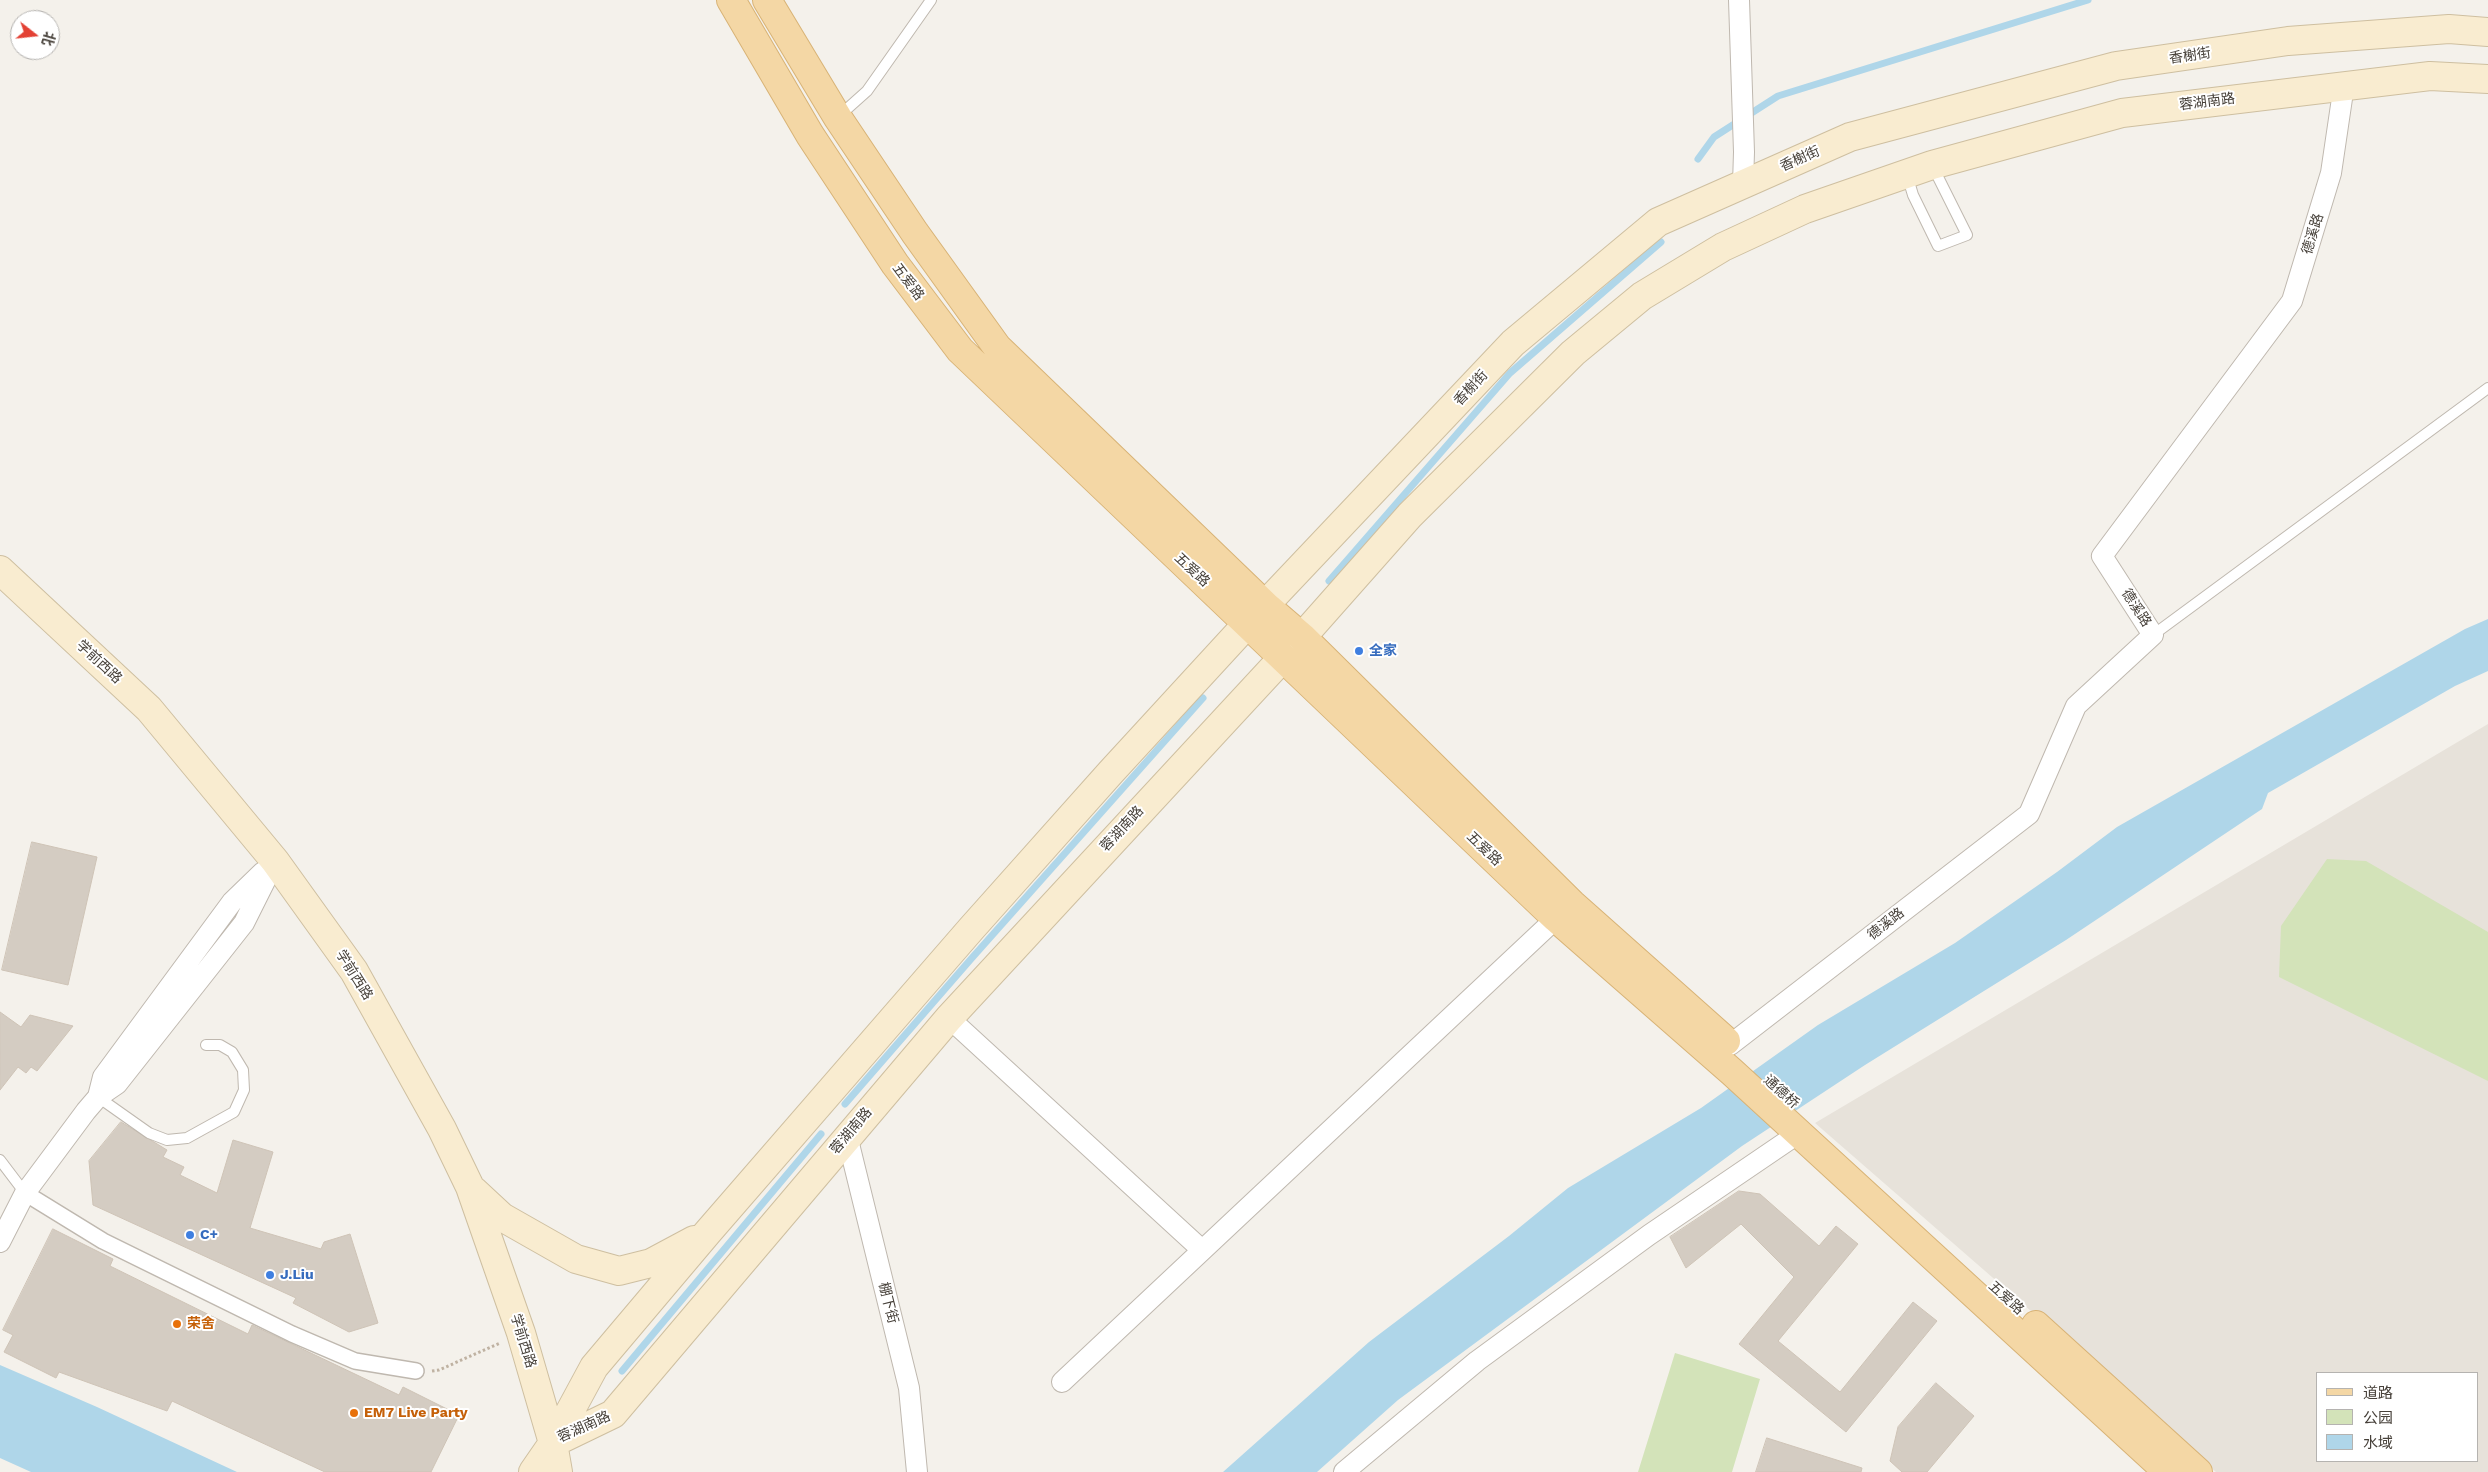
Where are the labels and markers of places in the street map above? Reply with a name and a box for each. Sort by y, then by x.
place label: 全家 [1369,643,1397,659]
marker: 全家 [1353,645,1365,657]
place label: C+ [200,1227,218,1243]
marker: C+ [184,1229,196,1241]
place label: J.Liu [280,1267,314,1283]
marker: J.Liu [264,1269,276,1281]
place label: 荣舍 [187,1316,215,1332]
marker: 荣舍 [171,1318,183,1330]
place label: EM7 Live Party [364,1405,468,1421]
marker: EM7 Live Party [348,1407,360,1419]

